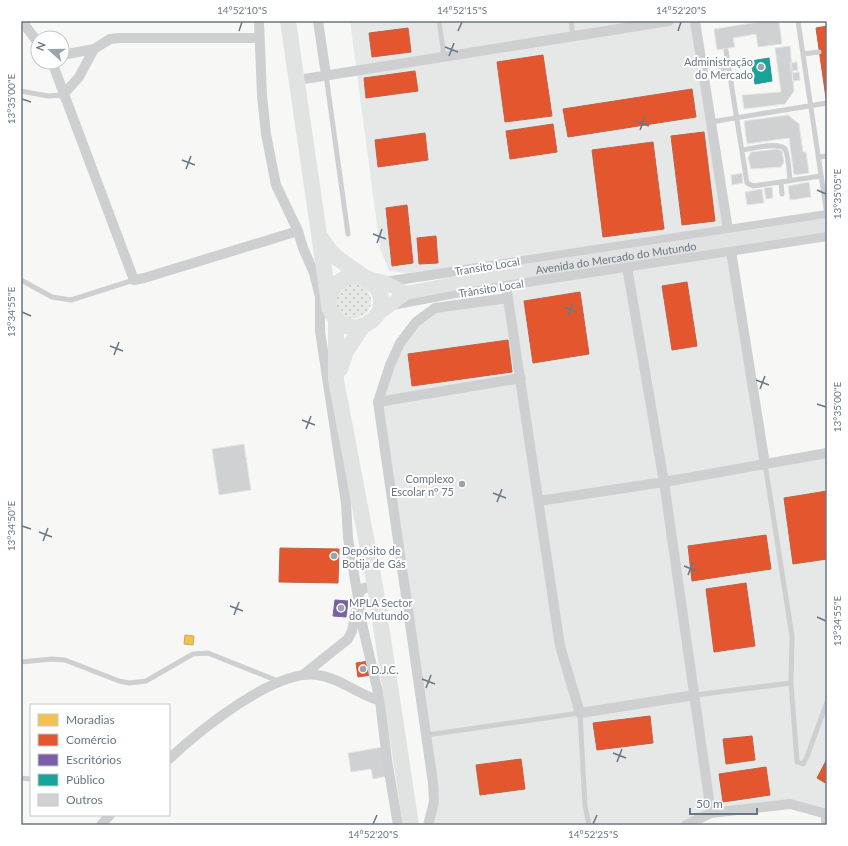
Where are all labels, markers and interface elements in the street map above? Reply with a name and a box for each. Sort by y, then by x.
text: 14°52'10"S [217,4,267,16]
text: 14°52'15"S [437,4,487,16]
text: 14°52'20"S [656,4,706,16]
north arrow [30,30,70,70]
text: N [33,40,48,53]
place label: Administração do Mercado [684,55,753,81]
marker: Administração do Mercado [756,62,766,72]
text: 13°35'00"E [5,74,17,124]
text: 13°35'05"E [831,169,843,219]
street label: Avenida do Mercado do Mutundo [535,238,697,276]
street label: Transito Local [453,254,521,278]
street label: Trânsito Local [457,276,525,300]
text: 13°34'55"E [5,287,17,337]
text: 13°35'00"E [831,382,843,432]
place label: Complexo Escolar nº 75 [391,472,454,498]
marker: Complexo Escolar nº 75 [457,479,467,489]
text: 13°34'50"E [5,501,17,551]
place label: Depósito de Botija de Gás [342,544,406,570]
marker: Depósito de Botija de Gás [329,551,339,561]
place label: MPLA Sector do Mutundo [349,596,413,622]
text: 13°34'55"E [831,596,843,646]
marker: MPLA Sector do Mutundo [336,603,346,613]
place label: D.J.C. [371,663,399,676]
marker: D.J.C. [358,664,368,674]
legend [30,704,170,816]
text: Moradias [66,712,115,727]
text: Comércio [66,732,117,747]
text: Escritórios [66,752,121,767]
text: Público [66,772,105,787]
scale bar [690,790,757,816]
text: Outros [66,792,103,807]
text: 50 m [696,796,723,811]
text: 14°52'20"S [348,828,398,840]
text: 14°52'25"S [568,828,618,840]

